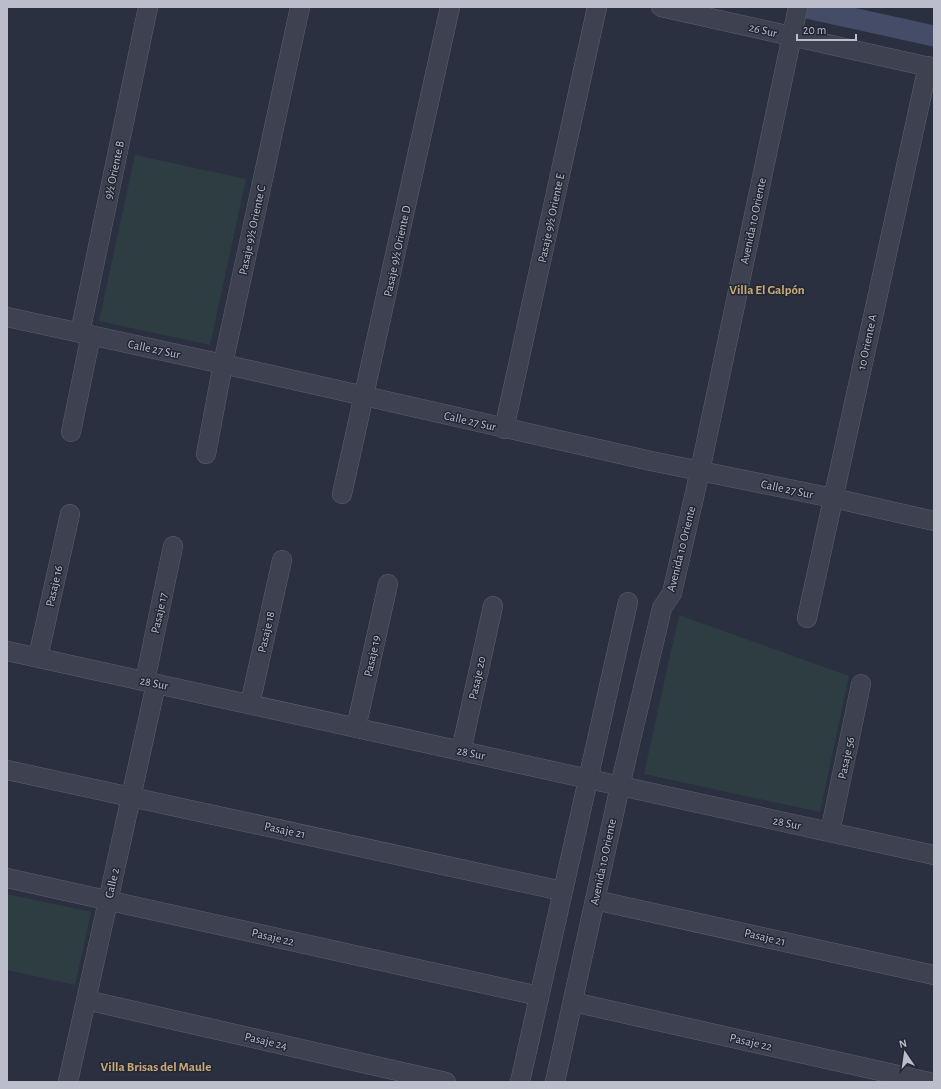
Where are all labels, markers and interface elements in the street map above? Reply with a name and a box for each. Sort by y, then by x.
scale bar [797,16,856,42]
street label: 26 Sur [748,21,778,39]
text: 20 m [803,24,826,36]
street label: 9½ Oriente B [102,140,126,200]
street label: Pasaje 9½ Oriente E [536,172,567,264]
street label: Avenida 10 Oriente [738,177,768,265]
street label: Pasaje 9½ Oriente C [237,184,268,276]
street label: Pasaje 9½ Oriente D [381,204,414,298]
district label: Villa El Galpón [729,284,805,297]
street label: 10 Oriente A [855,313,879,371]
street label: Calle 27 Sur [127,338,181,360]
street label: Calle 27 Sur [443,409,497,433]
street label: Calle 27 Sur [760,478,814,500]
street label: Avenida 10 Oriente [665,505,697,593]
street label: Pasaje 16 [43,564,66,608]
street label: Pasaje 17 [149,592,170,635]
street label: Pasaje 18 [255,610,278,654]
street label: Pasaje 19 [362,634,383,678]
street label: Pasaje 20 [467,655,488,701]
street label: 28 Sur [139,674,169,692]
street label: Pasaje 56 [836,735,857,780]
street label: 28 Sur [456,744,486,762]
street label: 28 Sur [772,814,802,832]
street label: Avenida 10 Oriente [588,818,618,906]
street label: Pasaje 21 [263,820,307,841]
street label: Calle 2 [103,866,121,899]
street label: Pasaje 22 [250,926,296,949]
street label: Pasaje 21 [743,926,787,949]
street label: Pasaje 24 [243,1030,289,1053]
street label: Pasaje 22 [728,1031,774,1054]
north arrow [885,1033,925,1073]
text: N [898,1038,908,1050]
district label: Villa Brisas del Maule [101,1061,211,1074]

